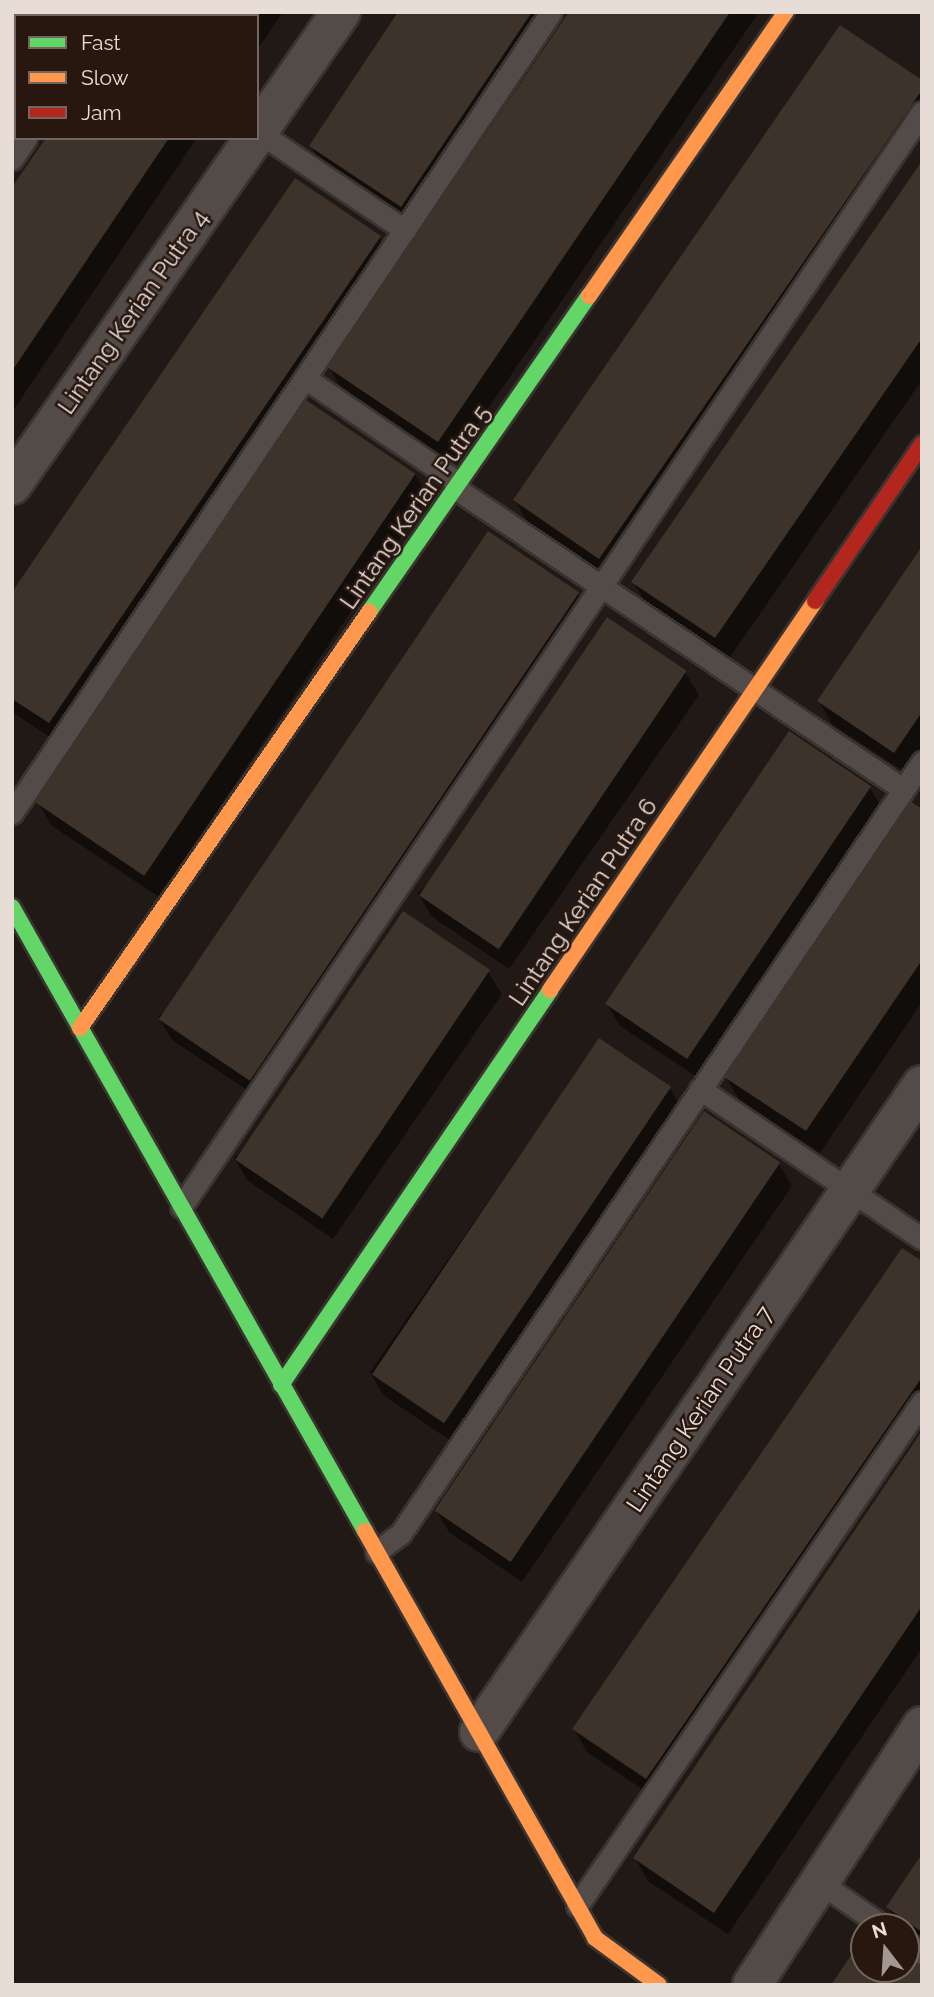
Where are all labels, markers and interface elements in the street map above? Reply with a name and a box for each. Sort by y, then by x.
legend [14,14,259,140]
text: Fast [81,30,121,55]
text: Slow [81,65,129,90]
text: Jam [81,100,122,125]
street label: Lintang Kerian Putra 4 [52,204,214,420]
street label: Lintang Kerian Putra 5 [334,399,496,615]
street label: Lintang Kerian Putra 6 [503,793,663,1011]
street label: Lintang Kerian Putra 7 [620,1300,780,1518]
north arrow [850,1913,920,1983]
text: N [869,1917,890,1942]

